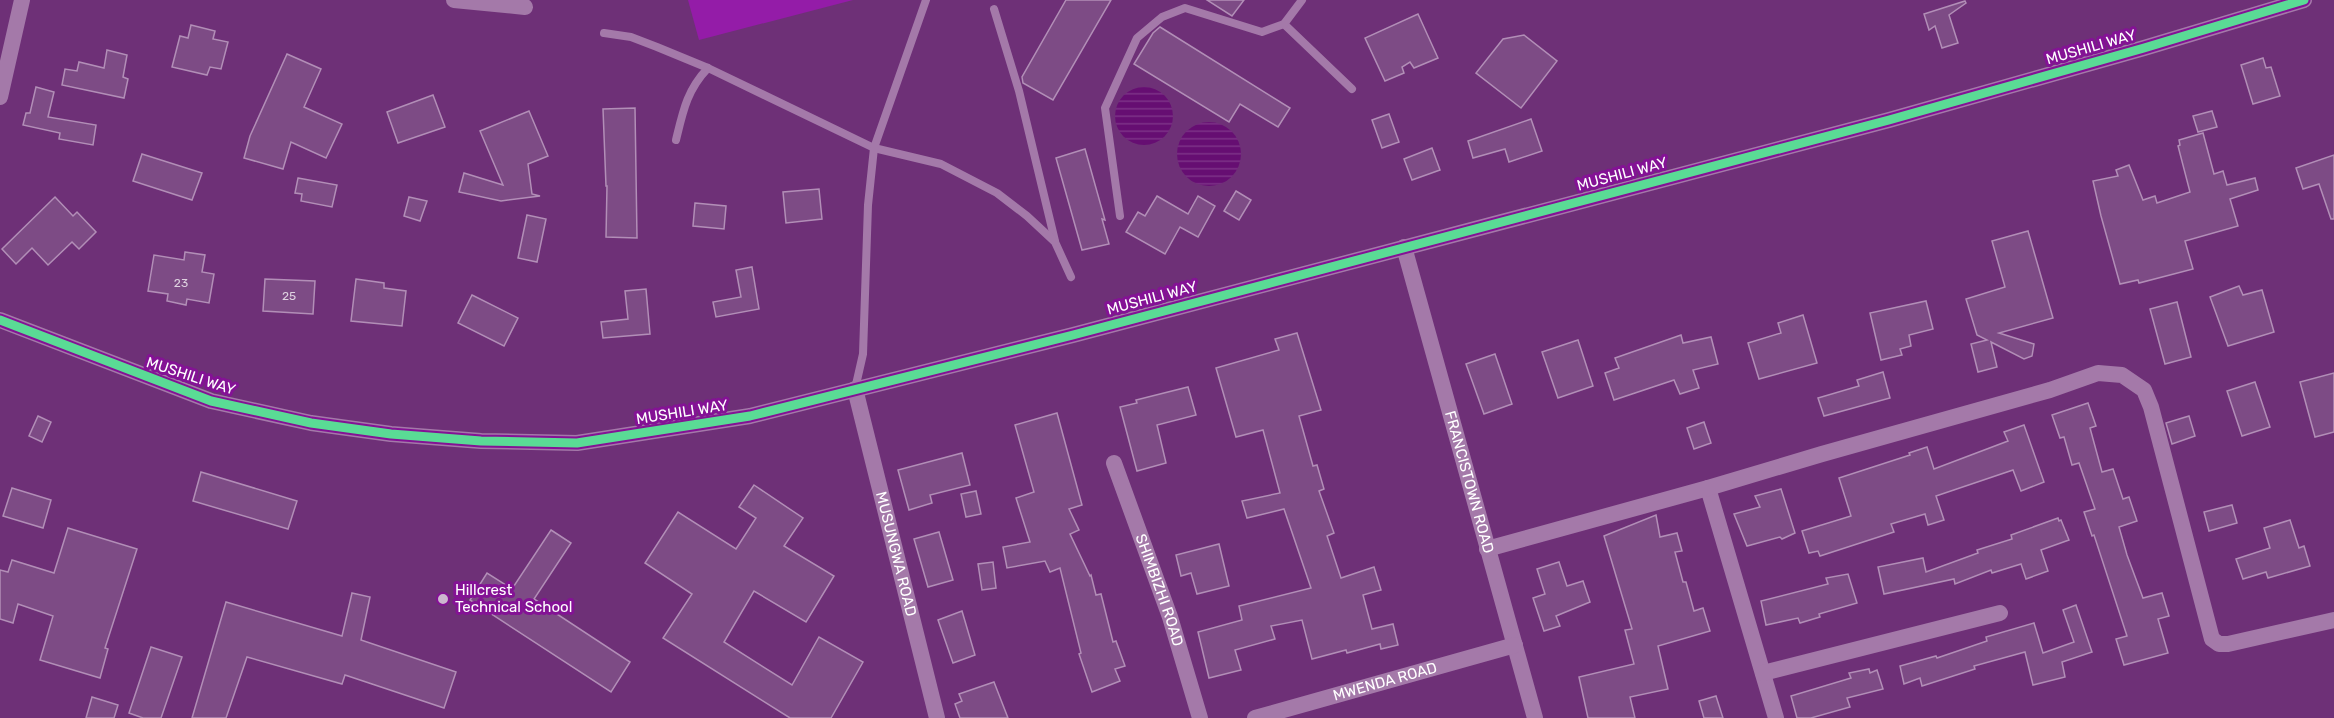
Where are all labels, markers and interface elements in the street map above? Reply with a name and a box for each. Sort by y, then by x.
street label: MUSHILI WAY [2044,25,2138,68]
street label: MUSHILI WAY [1575,153,1669,195]
house number: 23 [174,276,188,290]
street label: MUSHILI WAY [1105,277,1199,319]
house number: 25 [282,289,296,303]
street label: MUSHILI WAY [144,353,238,399]
street label: MUSHILI WAY [635,396,730,428]
street label: FRANCISTOWN ROAD [1441,409,1498,555]
street label: MUSUNGWA ROAD [872,490,920,618]
street label: SHIMBIZHI ROAD [1132,531,1187,648]
place label: Hillcrest Technical School [455,581,572,616]
marker: Hillcrest Technical School [436,592,450,606]
street label: MWENDA ROAD [1331,658,1439,705]

